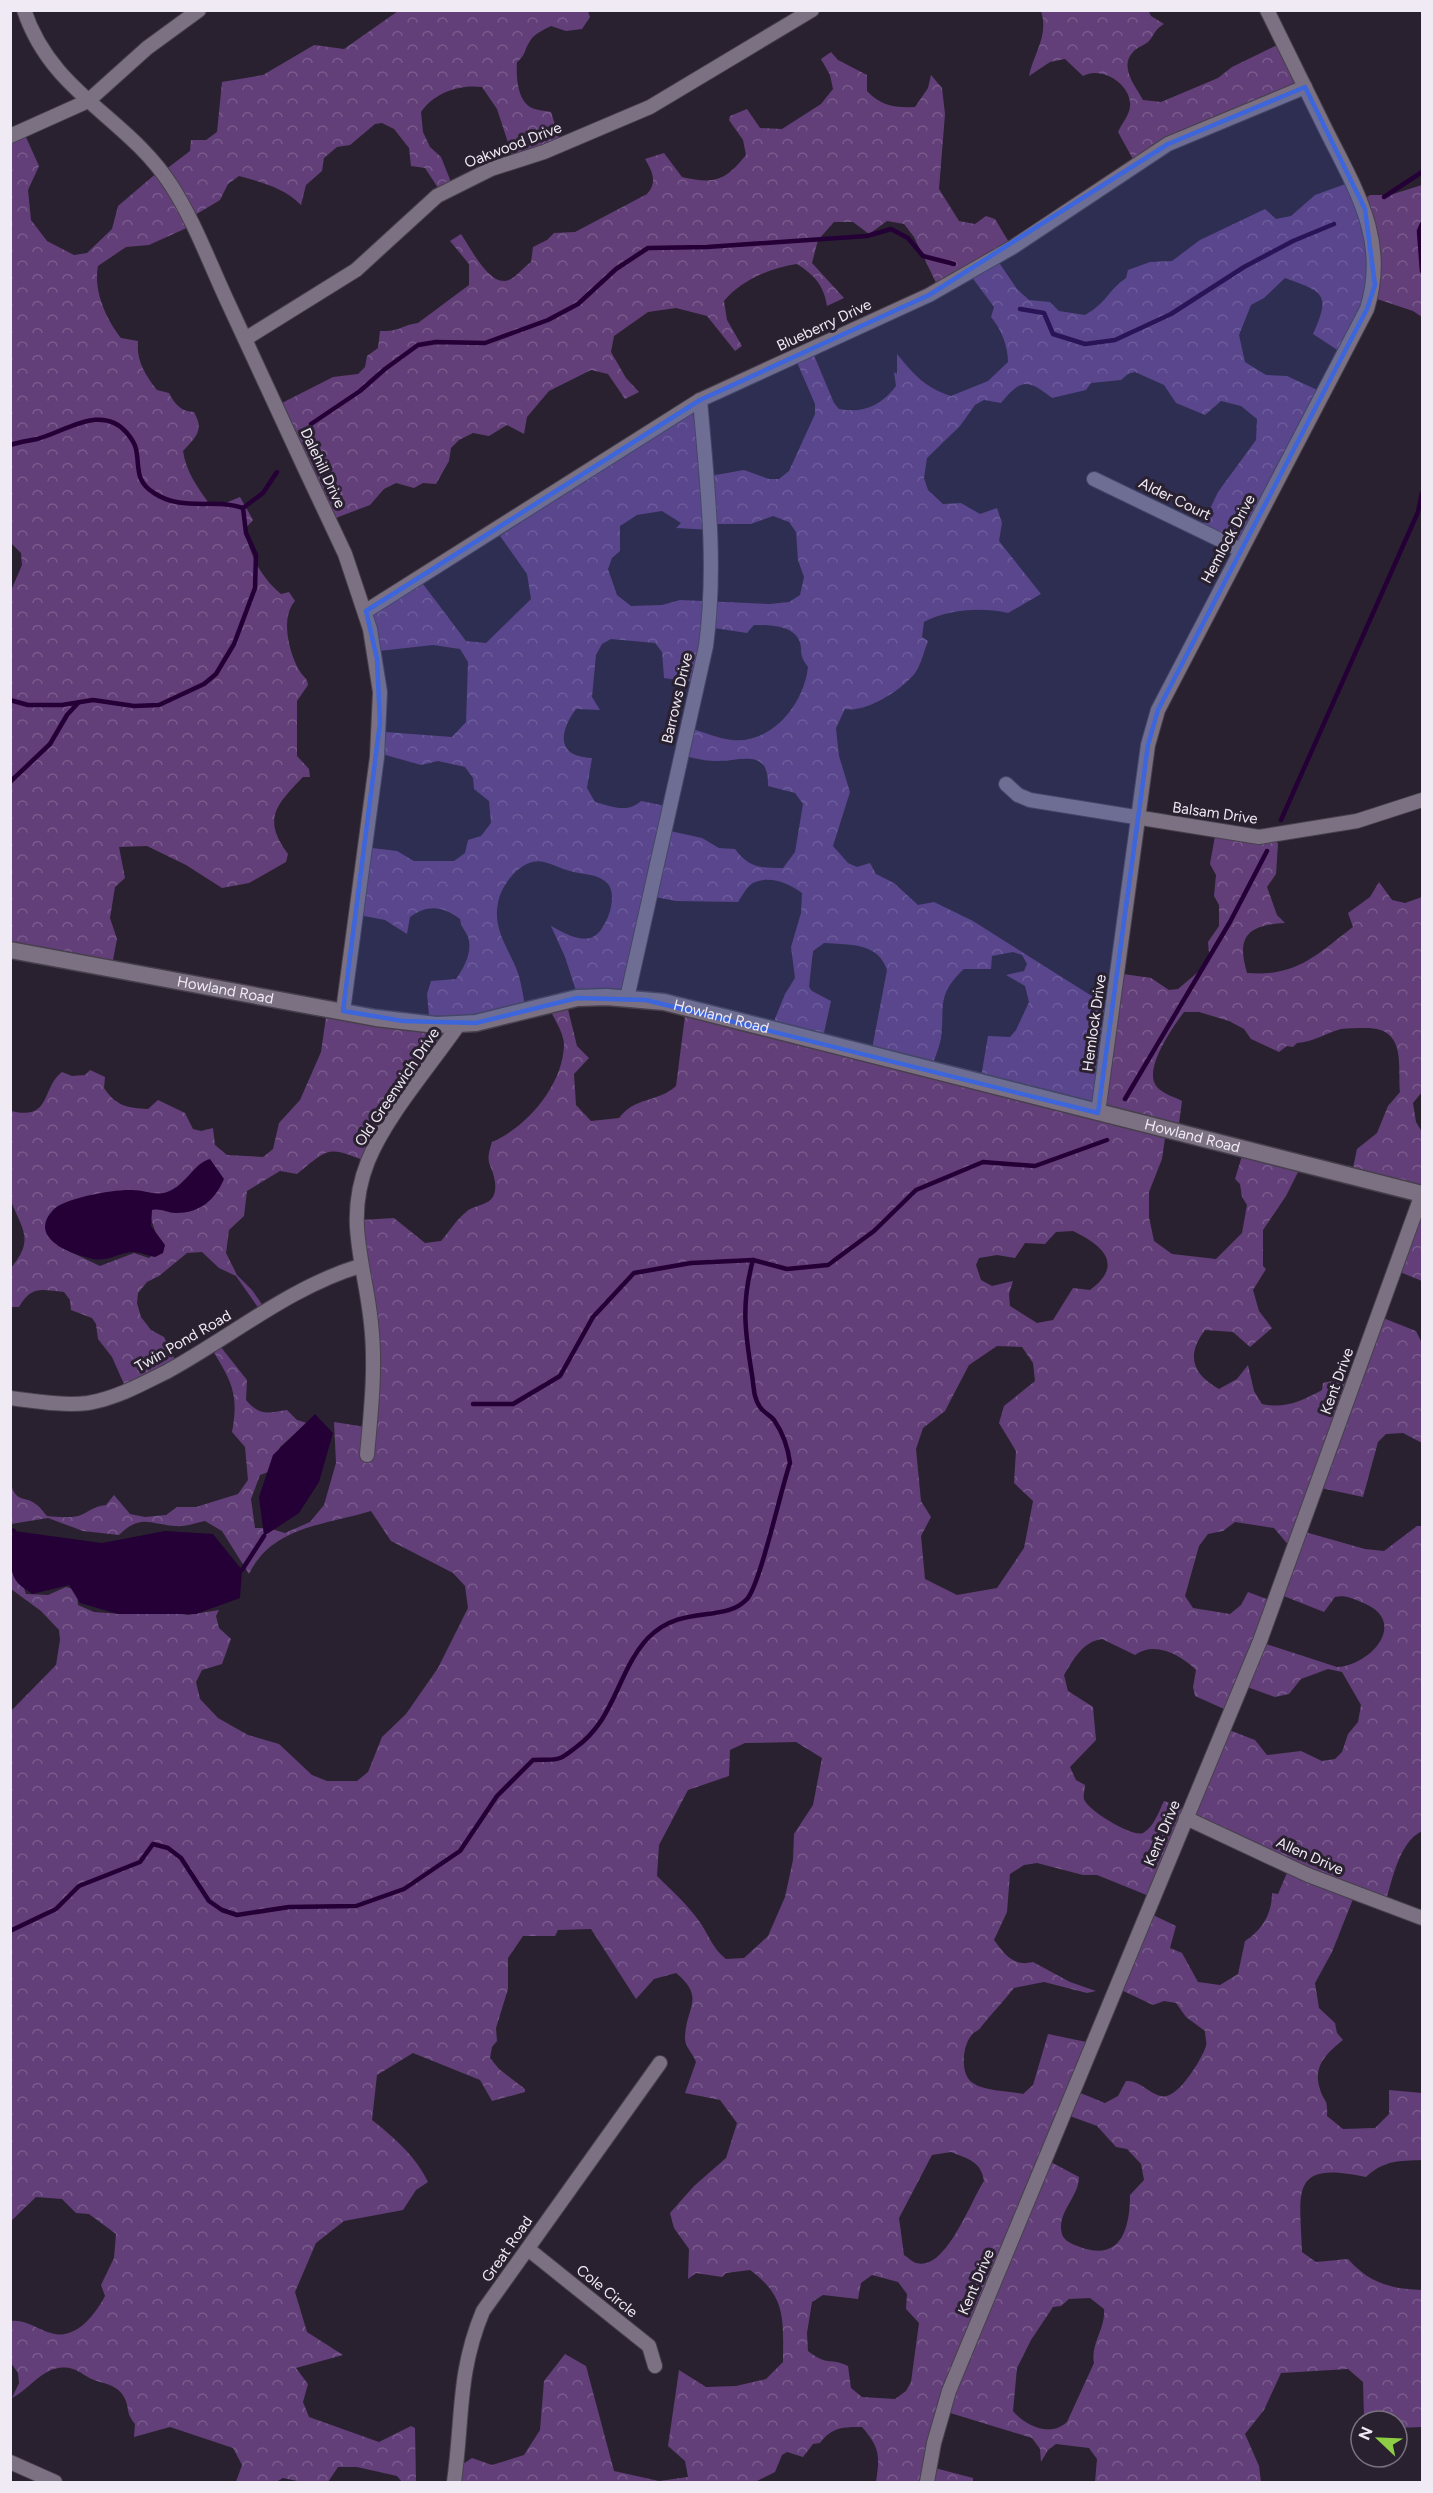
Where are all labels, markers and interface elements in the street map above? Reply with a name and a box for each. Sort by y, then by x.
street label: Oakwood Drive [462,118,564,172]
street label: Blueberry Drive [774,295,874,355]
street label: Dalehill Drive [297,425,349,511]
street label: Alder Court [1136,474,1214,524]
street label: Hemlock Drive [1197,492,1259,586]
street label: Barrows Drive [658,651,696,745]
street label: Balsam Drive [1171,798,1259,828]
street label: Howland Road [176,972,275,1008]
street label: Hemlock Drive [1078,973,1110,1073]
street label: Howland Road [672,996,771,1037]
street label: Old Greenwich Drive [351,1024,443,1150]
street label: Howland Road [1143,1115,1242,1157]
street label: Twin Pond Road [132,1306,234,1376]
street label: Kent Drive [1317,1345,1357,1417]
street label: Kent Drive [1140,1797,1184,1869]
street label: Allen Drive [1274,1833,1346,1879]
street label: Great Road [478,2213,536,2285]
street label: Kent Drive [954,2246,998,2318]
street label: Cole Circle [573,2261,641,2321]
north arrow [1349,2409,1409,2469]
text: N [1354,2424,1377,2443]

